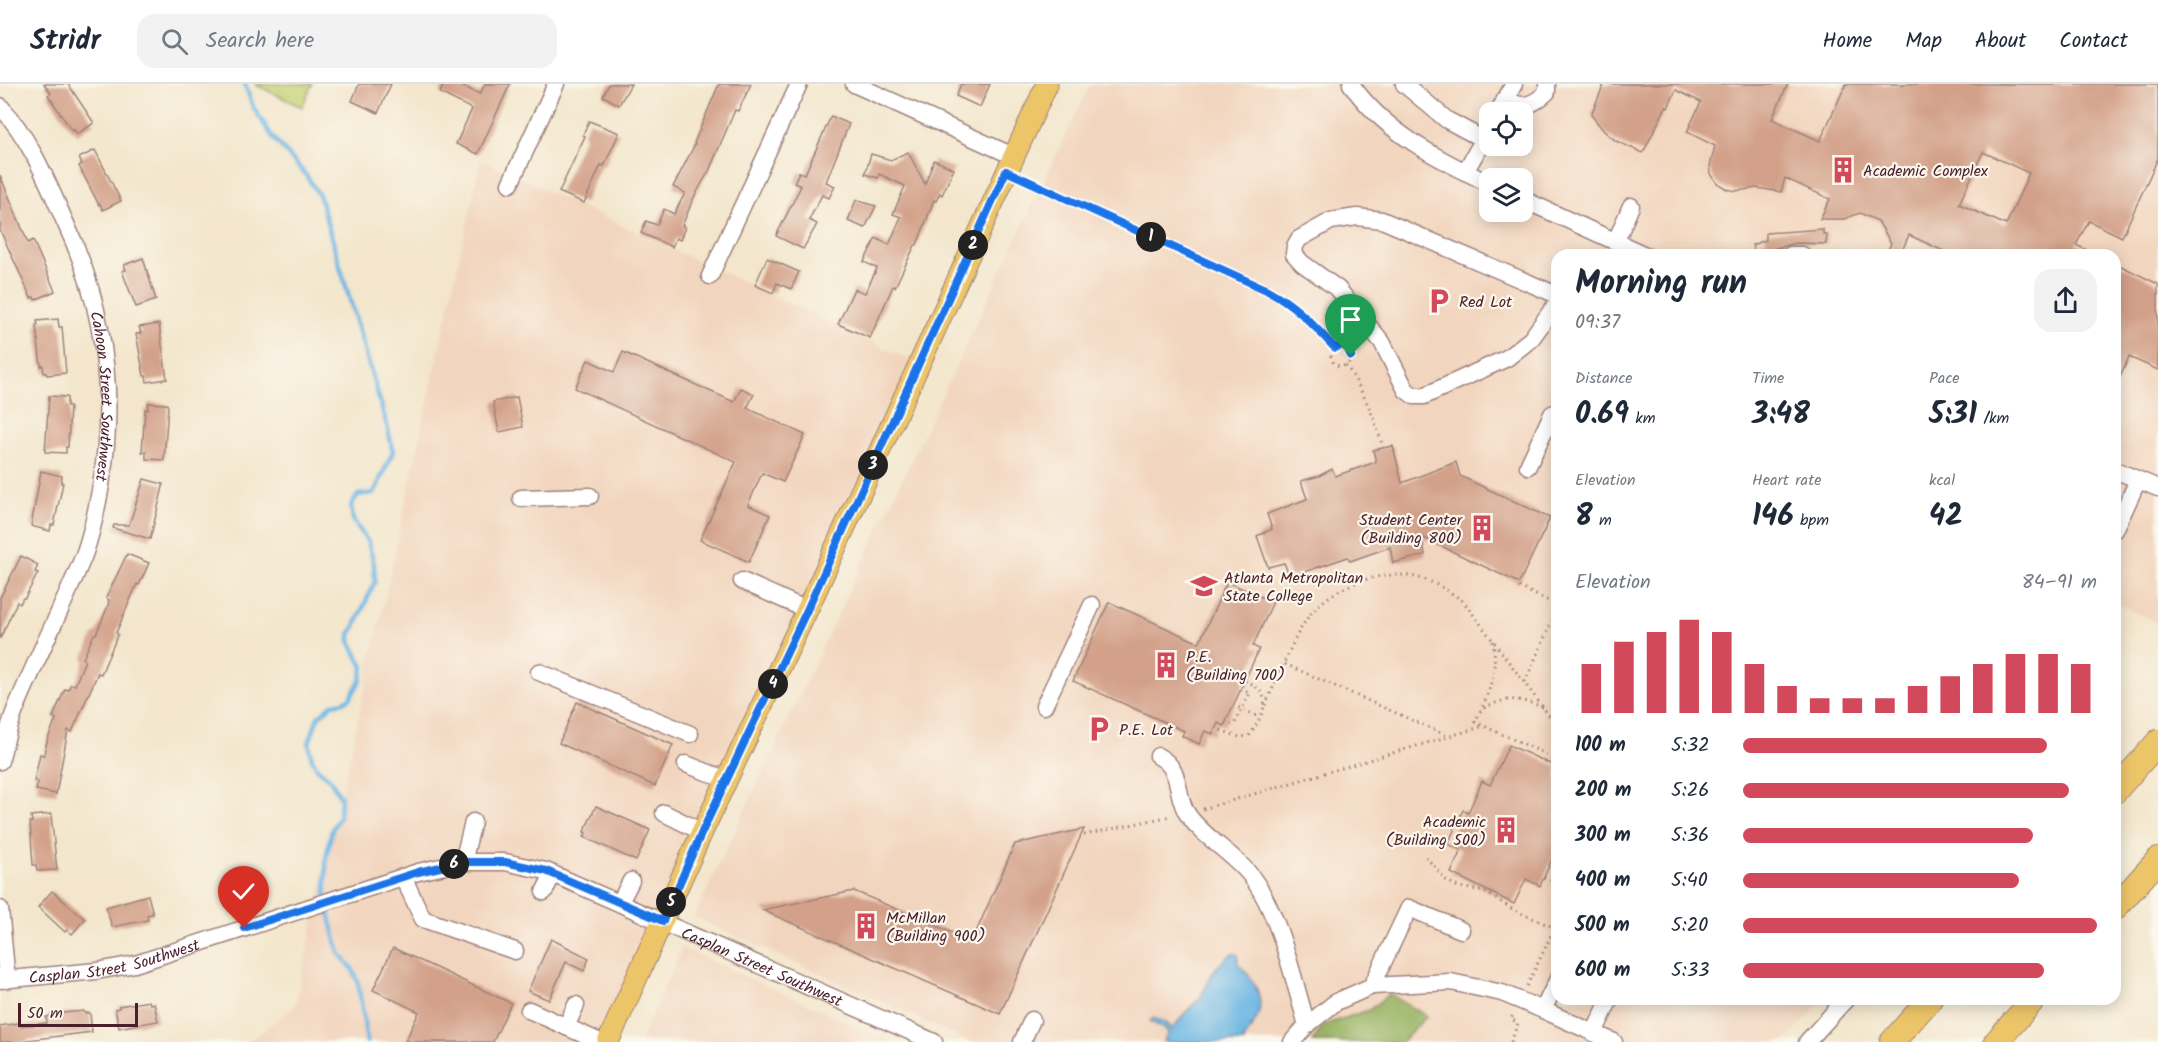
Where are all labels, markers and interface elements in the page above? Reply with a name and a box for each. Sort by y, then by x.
search box [137,14,557,68]
text: Stridr [30,19,101,64]
text: Search here [206,24,314,59]
icon: search [158,25,191,58]
text: Home [1823,25,1872,58]
text: Map [1905,25,1942,58]
text: About [1975,25,2026,58]
text: Contact [2059,25,2128,58]
map controls [1479,102,1533,222]
button: locate [1479,102,1533,156]
building icon: Academic Complex [1828,155,1858,185]
place label: Academic Complex [1863,159,1989,184]
button: layers [1479,168,1533,222]
pin: 1 [1136,222,1166,252]
text: 1 [1149,224,1153,249]
pin: 2 [958,230,988,260]
text: 2 [968,232,978,257]
text: Morning run [1575,258,1747,311]
button: share [2034,269,2097,332]
parking icon: Red Lot [1424,286,1454,316]
place label: Red Lot [1459,290,1513,315]
pin [1325,294,1376,356]
icon: arrive [1334,303,1367,336]
text: 09:37 [1575,307,1620,339]
street label: Cahoon Street Southwest [82,309,118,484]
text: Distance [1575,366,1633,391]
text: Time [1752,366,1784,391]
text: Pace [1929,366,1960,391]
text: 0.69 [1575,391,1629,439]
text: 3:48 [1752,391,1810,439]
text: 5:31 [1929,391,1977,439]
text: km [1629,406,1656,431]
text: /km [1977,406,2009,431]
pin: 3 [858,450,888,480]
text: 3 [869,452,877,477]
text: Elevation [1575,468,1636,493]
text: Heart rate [1752,468,1822,493]
text: kcal [1929,468,1955,493]
text: 8 [1575,493,1593,541]
text: 146 [1752,493,1794,541]
text: 42 [1929,493,1963,541]
place label: Student Center (Building 800) [1359,508,1464,551]
text: m [1593,508,1612,533]
text: bpm [1794,508,1829,533]
building icon: Student Center (Building 800) [1467,513,1497,543]
place label: Atlanta Metropolitan State College [1224,566,1363,609]
text: Elevation [1575,567,1651,599]
text: 84–91 m [2022,567,2097,599]
school or university icon: Atlanta Metropolitan State College [1189,571,1219,601]
place label: P.E. (Building 700) [1186,645,1285,688]
building icon: P.E. (Building 700) [1151,650,1181,680]
pin: 4 [758,669,788,699]
text: 4 [769,671,777,696]
parking icon: P.E. Lot [1084,714,1114,744]
place label: P.E. Lot [1119,718,1174,743]
text: 100 m [1575,730,1626,762]
text: 5:32 [1671,730,1710,762]
text: 200 m [1575,775,1631,807]
text: 5:26 [1671,775,1709,807]
place label: Academic (Building 500) [1386,810,1486,853]
building icon: Academic (Building 500) [1491,815,1521,845]
text: 300 m [1575,820,1631,852]
text: 5:36 [1671,820,1709,852]
pin: 6 [439,849,469,879]
text: 6 [450,851,458,876]
text: 400 m [1575,865,1631,897]
text: 5:40 [1671,865,1708,897]
pin [218,866,269,928]
icon: check [227,875,260,908]
pin: 5 [656,887,686,917]
text: 5 [667,889,675,914]
place label: McMillan (Building 900) [886,906,986,949]
text: 500 m [1575,910,1630,942]
text: 5:20 [1671,910,1708,942]
building icon: McMillan (Building 900) [851,911,881,941]
street label: Casplan Street Southwest [677,921,847,1015]
street label: Casplan Street Southwest [28,933,204,991]
text: 600 m [1575,955,1630,987]
text: 5:33 [1671,955,1710,987]
scale bar [18,1000,138,1028]
text: 50 m [27,1001,63,1026]

